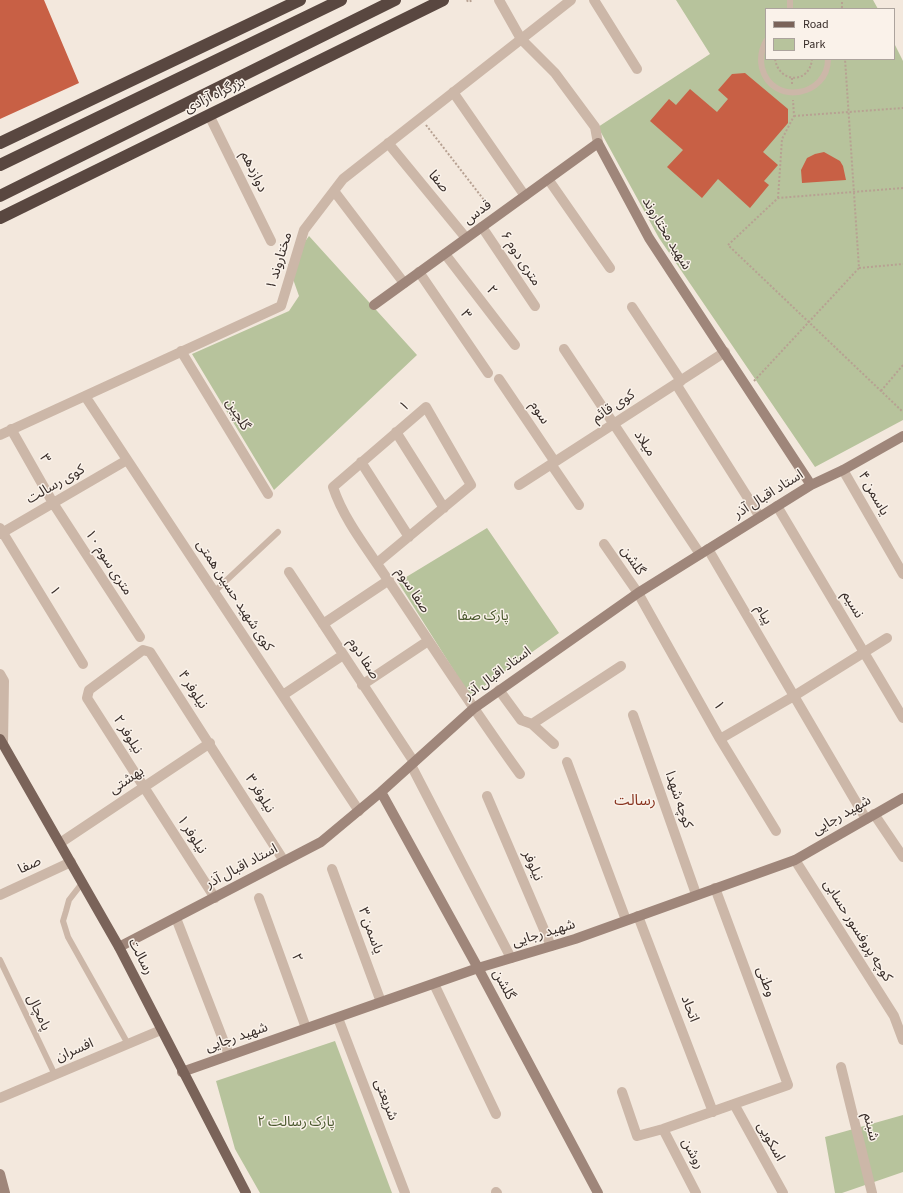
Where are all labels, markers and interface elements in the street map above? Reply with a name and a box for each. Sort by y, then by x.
legend [765,8,895,60]
text: Road [803,16,829,33]
text: Park [803,36,825,53]
street label: بزرگراه آزادی [182,74,248,118]
street label: دوازدهم [236,149,270,195]
street label: صفا [424,168,452,196]
street label: شهید مختاروند [638,195,694,273]
street label: قدس [461,197,495,229]
street label: ۶ متری دوم [496,228,544,290]
street label: مختاروند ۱ [263,230,297,292]
street label: ۲ [482,283,500,299]
street label: ۳ [456,307,474,323]
street label: کوی قائم [589,387,639,427]
street label: گلچین [221,396,253,434]
street label: ۱ [396,398,414,416]
street label: سوم [525,398,553,428]
street label: میلاد [629,428,659,460]
street label: ۳ [35,451,53,467]
street label: کوی رسالت [24,462,88,508]
street label: استاد اقبال آذر [731,467,807,523]
street label: یاسمن ۴ [854,469,892,519]
street label: ۱۰ متری سوم [81,527,135,599]
street label: کوی شهید حسین همتی [192,537,276,655]
street label: گلشن [616,543,648,579]
street label: صفا سوم [391,565,433,617]
street label: ۱ [45,583,63,599]
street label: نسیم [837,588,867,622]
street label: پیام [751,602,775,628]
park label: پارک صفا [457,609,509,625]
street label: صفا دوم [343,635,383,683]
street label: استاد اقبال آذر [461,644,535,704]
street label: نیلوفر ۴ [173,668,211,712]
street label: ۱ [709,698,727,714]
street label: نیلوفر ۲ [109,713,145,757]
street label: بهشتی [106,763,148,799]
street label: کوچه شهدا [660,769,696,831]
street label: نیلوفر ۳ [241,772,277,816]
street label: شهید رجایی [810,792,874,840]
district label: رسالت [614,793,656,811]
street label: نیلوفر ۱ [172,813,210,857]
street label: استاد اقبال آذر [203,841,281,893]
street label: نیلوفر [518,848,546,884]
street label: صفا [16,853,44,879]
street label: کوچه پروفسور حسابی [819,877,895,985]
street label: یاسمن ۳ [354,905,386,957]
street label: شهید رجایی [510,916,578,952]
street label: رسالت [124,936,156,978]
street label: ۲ [287,951,305,965]
street label: وطنی [752,965,778,999]
street label: گلشن [488,967,518,1003]
street label: پامچال [22,992,54,1034]
street label: اتحاد [676,993,702,1025]
street label: شهید رجایی [204,1019,270,1057]
street label: افسران [53,1036,97,1066]
street label: شریعتی [369,1077,401,1123]
street label: شبنم [858,1111,882,1143]
park label: پارک رسالت ۲ [257,1115,335,1131]
street label: اسکویی [752,1119,788,1165]
street label: روشن [677,1136,707,1172]

